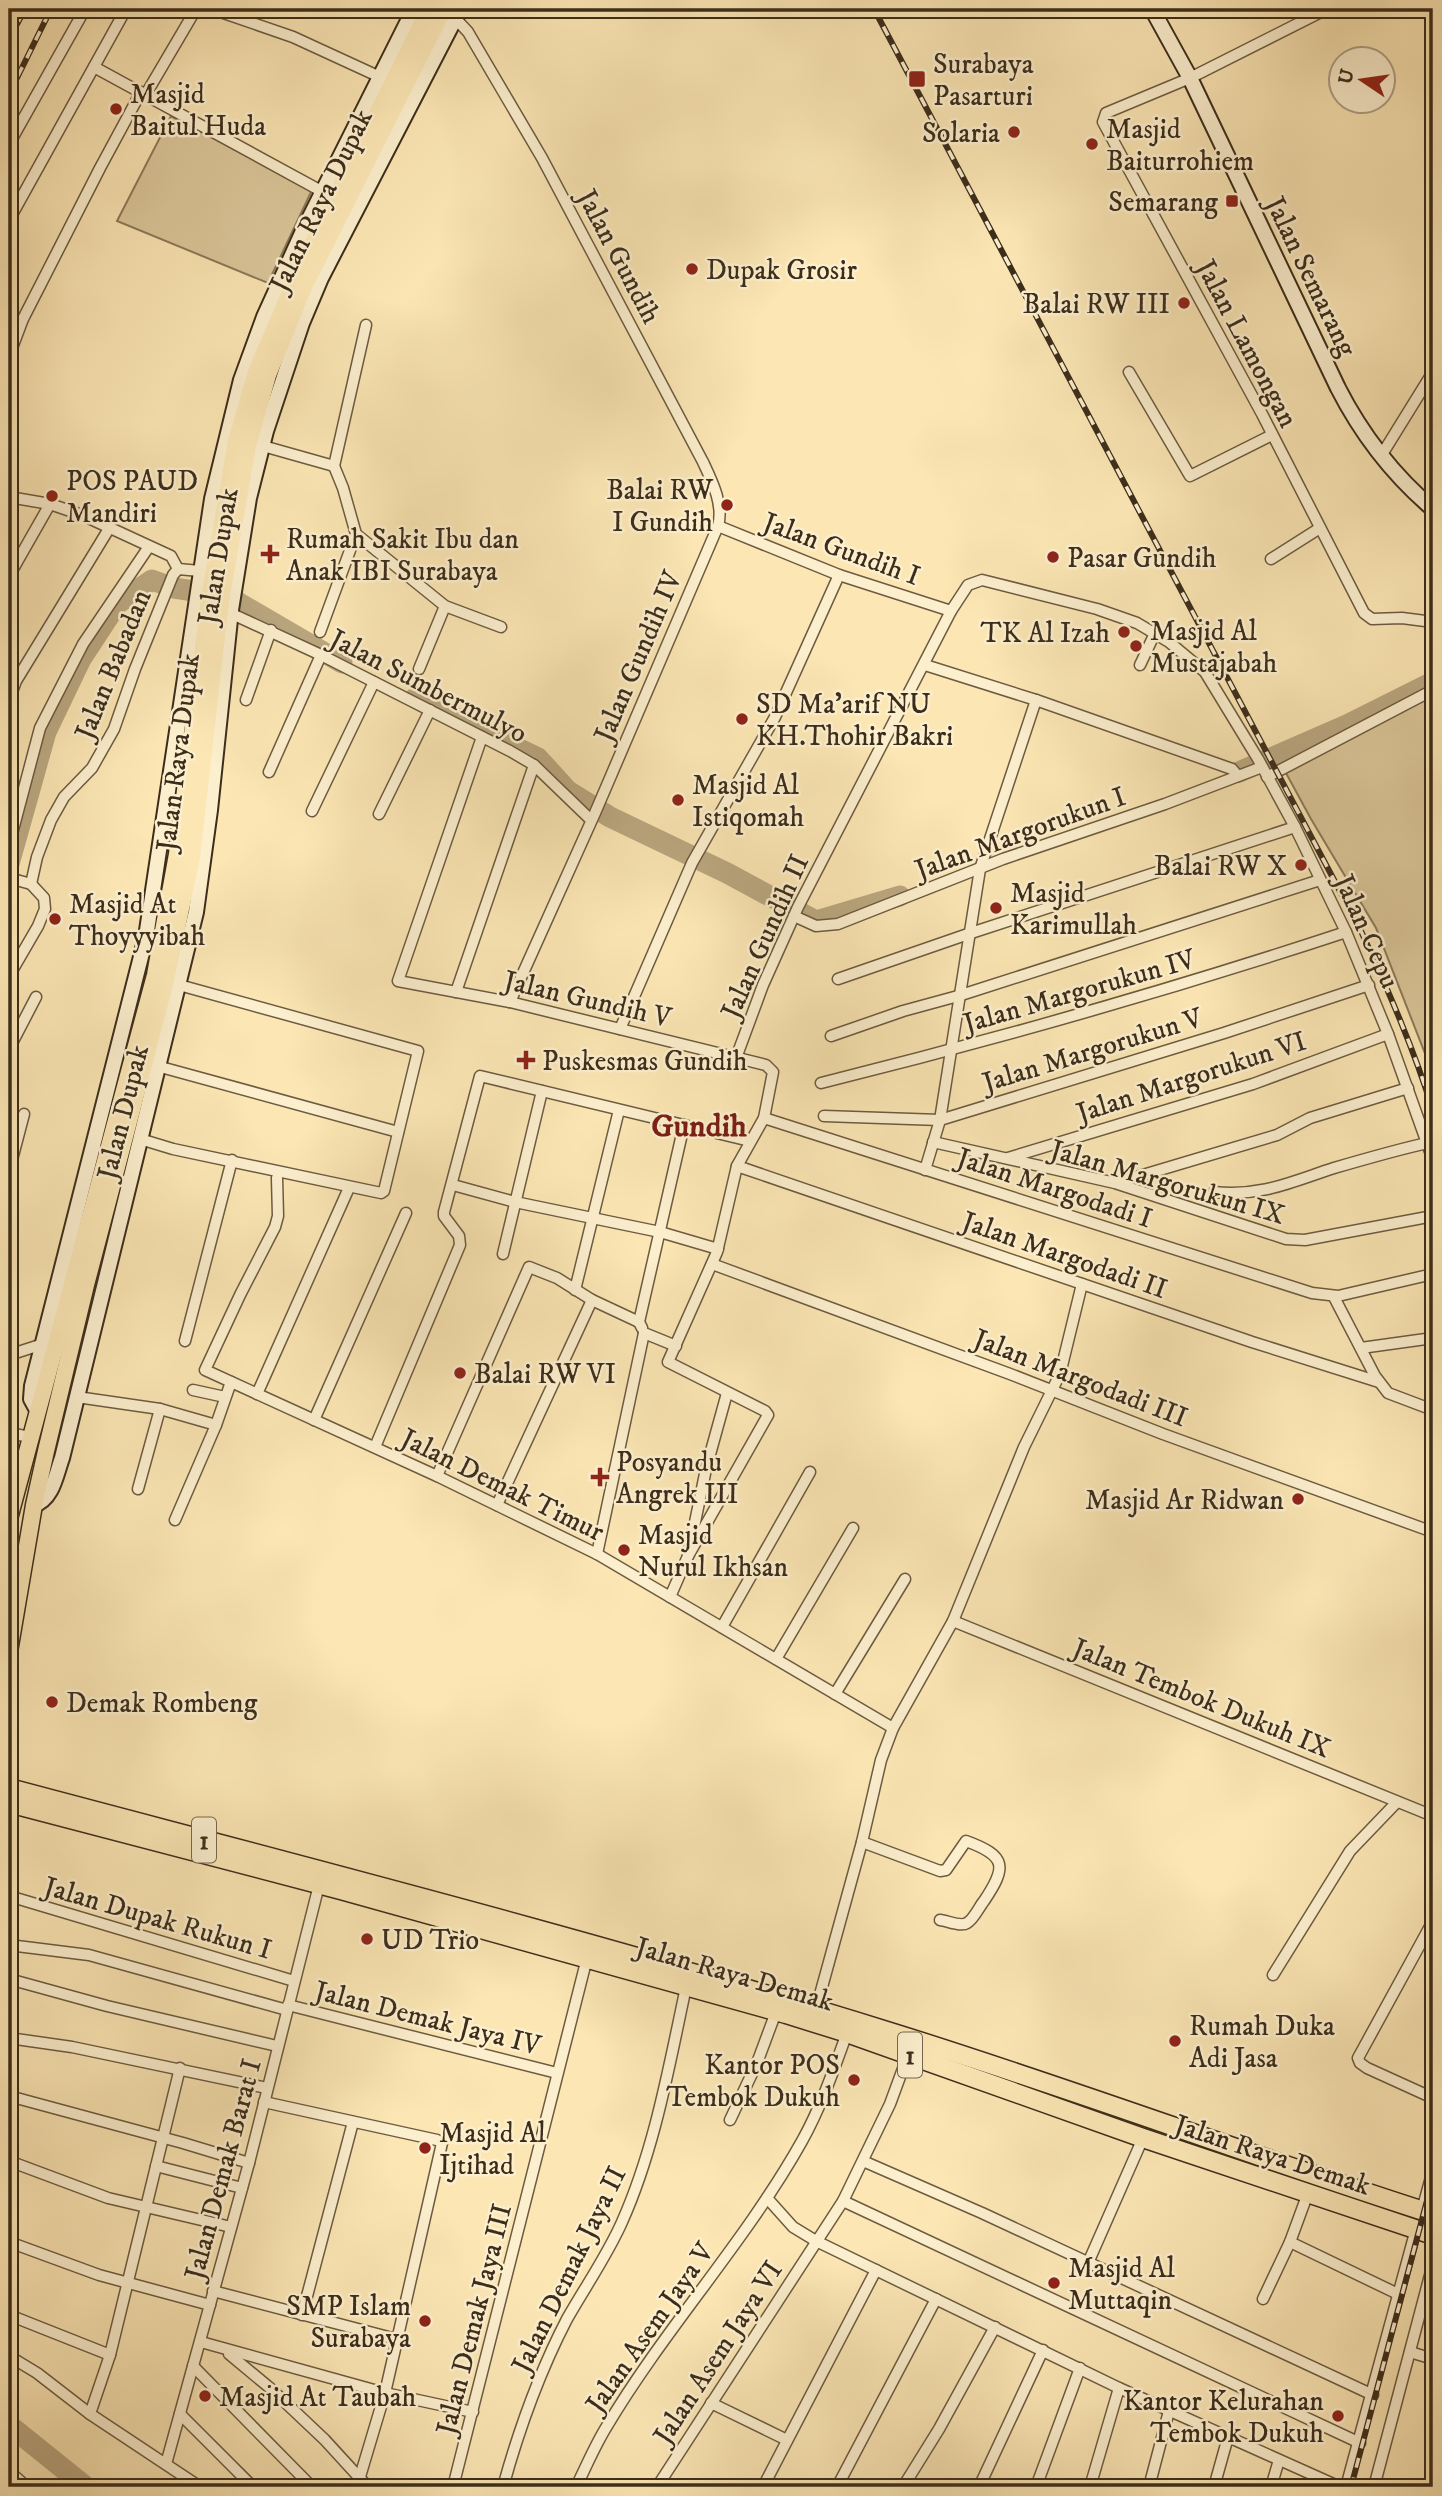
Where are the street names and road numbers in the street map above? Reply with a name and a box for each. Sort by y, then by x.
street label: Jalan Raya Dupak [261,103,381,301]
street label: Jalan Gundih [567,181,669,330]
street label: Jalan Semarang [1256,188,1365,362]
street label: Jalan Lamongan [1186,251,1306,434]
street label: Jalan Dupak [190,485,247,630]
street label: Jalan Gundih I [755,504,925,594]
street label: Jalan Gundih IV [586,565,691,750]
street label: Jalan Babadan [66,584,159,747]
street label: Jalan Sumbermulyo [321,620,533,751]
street label: Jalan Raya Dupak [149,651,208,856]
street label: Jalan Margorukun I [907,779,1131,889]
street label: Jalan Gundih II [712,849,817,1027]
street label: Jalan Cepu [1325,866,1407,994]
street label: Jalan Margorukun IV [957,941,1201,1042]
street label: Jalan Gundih V [498,963,676,1036]
street label: Jalan Margorukun V [975,1000,1208,1101]
street label: Jalan Margorukun VI [1069,1024,1311,1132]
street label: Jalan Dupak [89,1041,157,1186]
street label: Jalan Margorukun IX [1043,1131,1289,1233]
street label: Jalan Margodadi I [950,1139,1157,1236]
street label: Jalan Margodadi II [954,1203,1172,1307]
street label: Jalan Margodadi III [966,1320,1192,1435]
street label: Jalan Demak Timur [392,1420,610,1550]
street label: Jalan Tembok Dukuh IX [1065,1630,1335,1766]
road number: 1 [192,1817,216,1862]
street label: Jalan Dupak Rukun I [37,1868,275,1968]
street label: Jalan Raya Demak [629,1929,838,2019]
street label: Jalan Demak Jaya IV [308,1973,545,2064]
road number: 1 [898,2032,922,2078]
street label: Jalan Demak Barat I [176,2055,270,2287]
street label: Jalan Raya Demak [1167,2106,1375,2204]
street label: Jalan Demak Jaya II [503,2161,634,2381]
street label: Jalan Demak Jaya III [428,2200,520,2441]
street label: Jalan Asem Jaya V [577,2235,723,2422]
street label: Jalan Asem Jaya VI [644,2254,791,2454]

